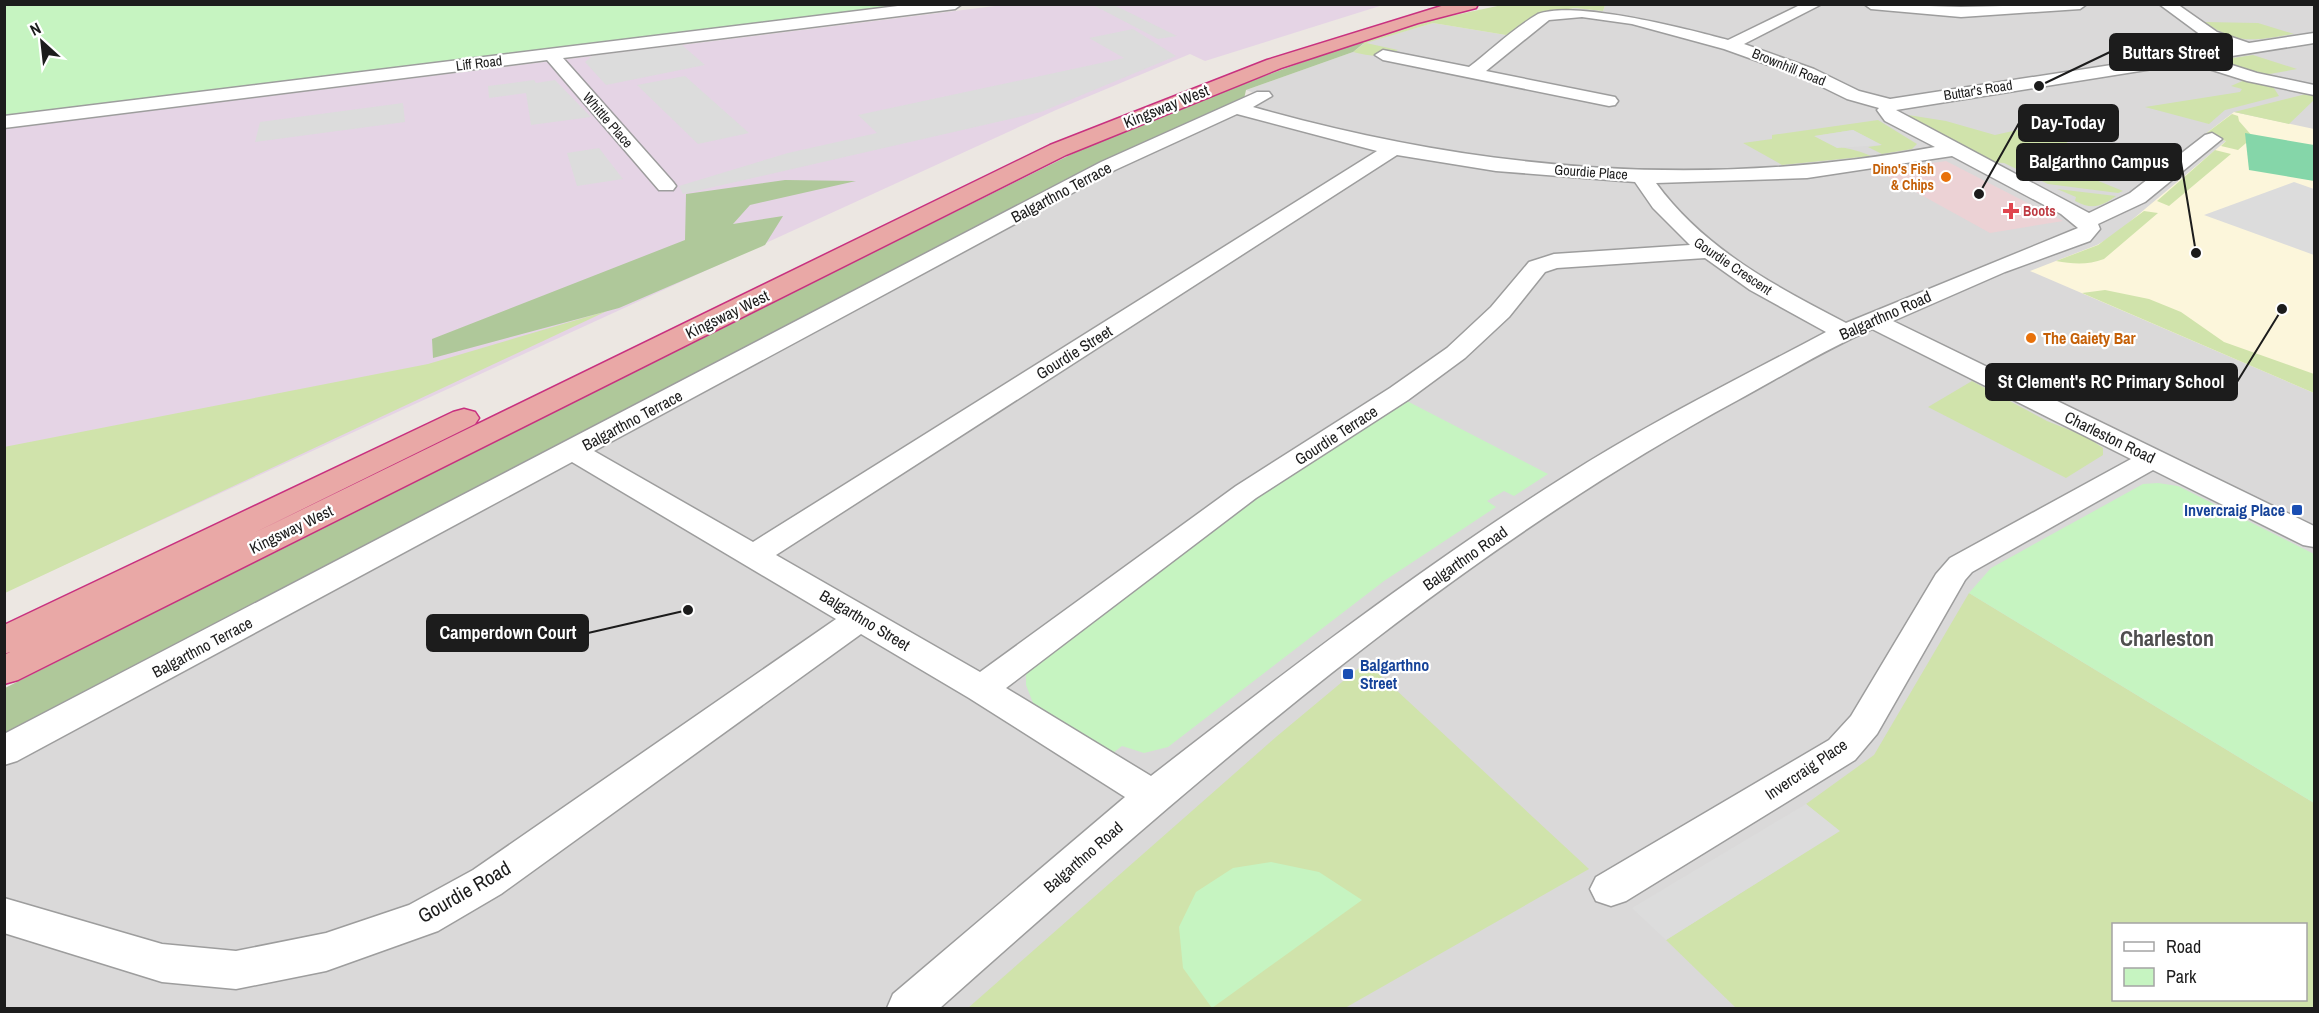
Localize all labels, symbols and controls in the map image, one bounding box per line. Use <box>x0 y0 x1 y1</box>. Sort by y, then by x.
north arrow <box>12 12 72 72</box>
text: N <box>26 17 44 41</box>
callout: Buttars Street <box>2110 34 2232 70</box>
text: Buttars Street <box>2122 40 2220 65</box>
street label: Brownhill Road <box>1750 44 1828 90</box>
street label: Liff Road <box>455 51 503 75</box>
street label: Buttar's Road <box>1942 76 2014 104</box>
street label: Kingsway West <box>1120 79 1212 133</box>
street label: Whittle Place <box>579 89 637 151</box>
callout: Day-Today <box>2019 105 2118 141</box>
text: Day-Today <box>2031 110 2106 135</box>
callout: Balgarthno Campus <box>2017 144 2181 180</box>
text: Balgarthno Campus <box>2029 149 2169 174</box>
street label: Balgarthno Terrace <box>1007 156 1115 228</box>
street label: Gourdie Place <box>1554 160 1628 184</box>
place label: Dino's Fish & Chips <box>1873 160 1934 194</box>
marker: Dino's Fish & Chips <box>1939 170 1953 184</box>
place label: Boots <box>2023 202 2056 220</box>
marker: Boots <box>2004 204 2018 218</box>
street label: Gourdie Crescent <box>1690 233 1776 299</box>
street label: Kingsway West <box>682 284 773 344</box>
street label: Balgarthno Road <box>1836 285 1934 345</box>
street label: Gourdie Street <box>1032 320 1117 384</box>
place label: The Gaiety Bar <box>2043 327 2137 349</box>
marker: The Gaiety Bar <box>2024 331 2038 345</box>
callout: St Clement's RC Primary School <box>1986 364 2237 400</box>
text: St Clement's RC Primary School <box>1998 369 2224 394</box>
street label: Balgarthno Terrace <box>578 384 686 456</box>
street label: Gourdie Terrace <box>1290 400 1382 470</box>
street label: Charleston Road <box>2061 406 2159 468</box>
street label: Kingsway West <box>246 499 337 559</box>
place label: Invercraig Place <box>2184 499 2285 521</box>
marker: Invercraig Place <box>2290 503 2304 517</box>
street label: Balgarthno Road <box>1418 521 1512 595</box>
street label: Balgarthno Street <box>816 584 915 656</box>
street label: Balgarthno Terrace <box>148 611 256 683</box>
callout: Camperdown Court <box>427 615 588 651</box>
text: Camperdown Court <box>440 620 577 645</box>
district label: Charleston <box>2120 623 2214 653</box>
place label: Balgarthno Street <box>1360 654 1429 694</box>
marker: Balgarthno Street <box>1341 667 1355 681</box>
street label: Invercraig Place <box>1761 733 1851 805</box>
street label: Balgarthno Road <box>1039 816 1127 898</box>
street label: Gourdie Road <box>412 854 515 929</box>
legend <box>2112 923 2307 1001</box>
text: Road <box>2166 934 2201 959</box>
text: Park <box>2166 964 2197 989</box>

